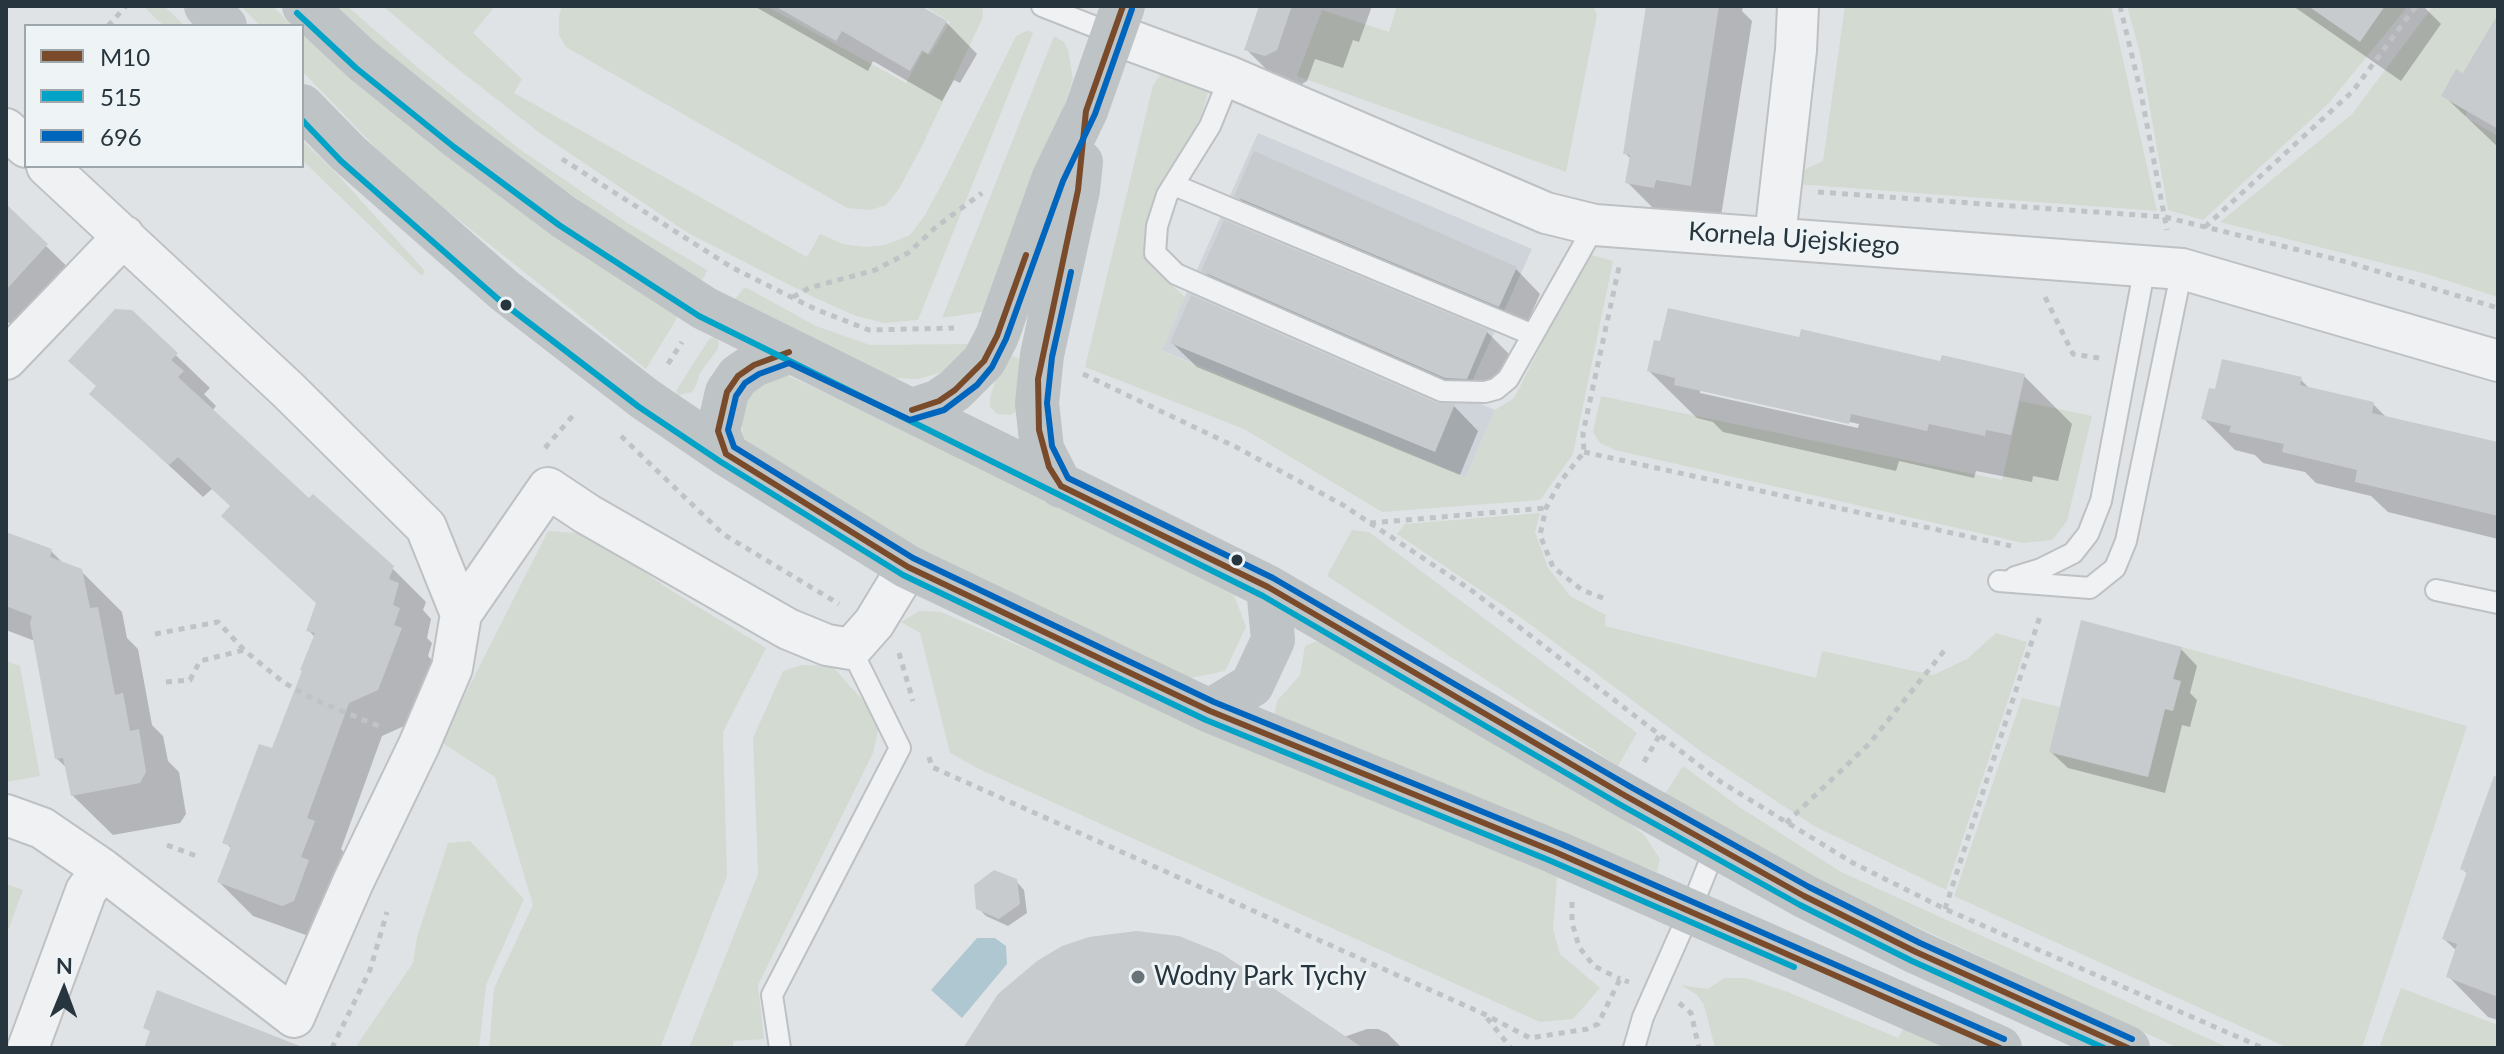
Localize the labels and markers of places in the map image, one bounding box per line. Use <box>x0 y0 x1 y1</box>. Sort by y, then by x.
unlabelled marker <box>498 297 514 313</box>
unlabelled marker <box>1229 552 1245 568</box>
place label: Wodny Park Tychy <box>1154 961 1367 993</box>
marker: Wodny Park Tychy <box>1129 968 1147 986</box>

